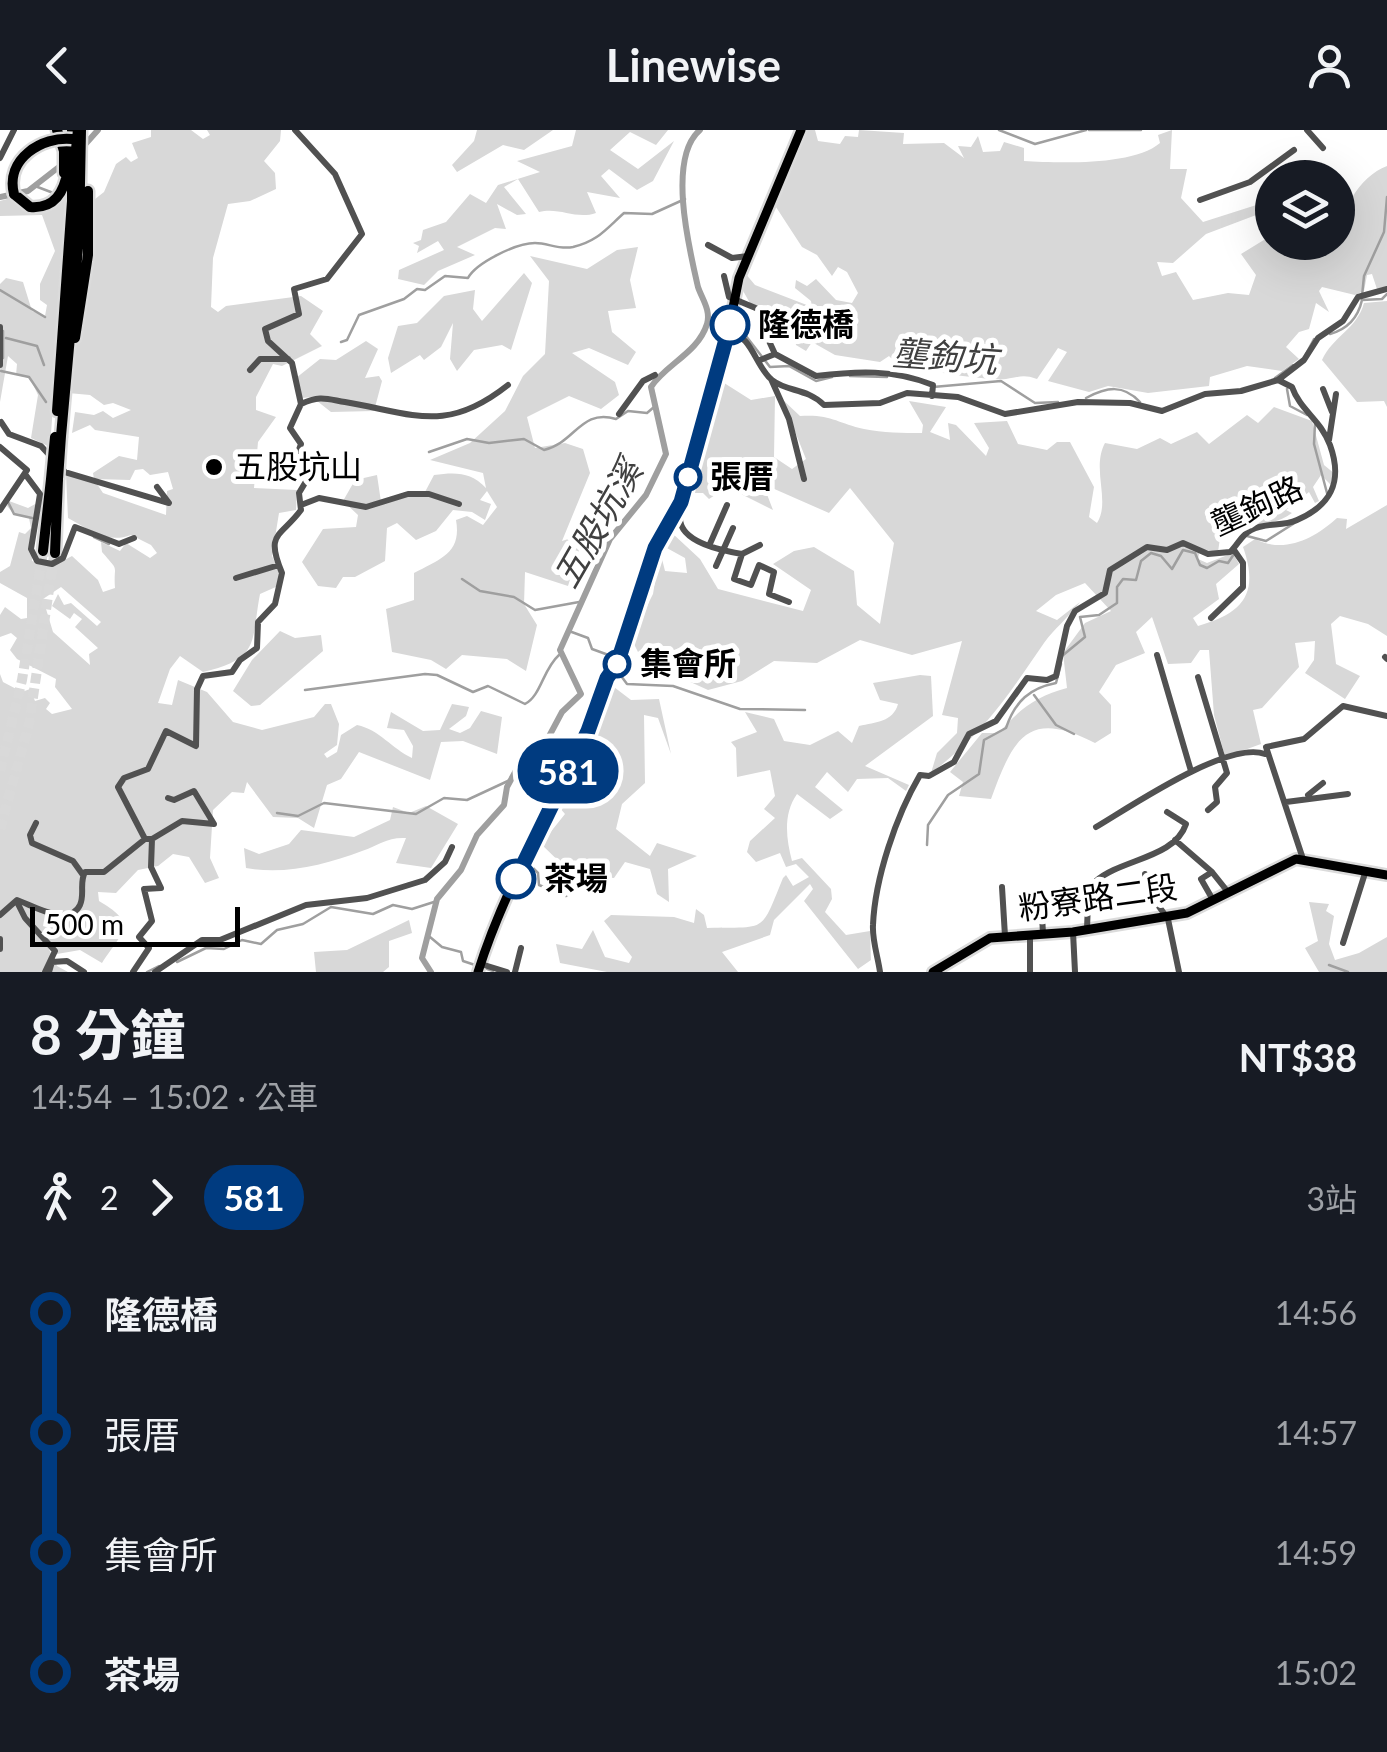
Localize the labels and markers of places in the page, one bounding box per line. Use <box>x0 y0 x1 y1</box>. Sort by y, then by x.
place label: 隆德橋 <box>758 304 854 343</box>
marker: 隆德橋 <box>711 306 749 344</box>
place label: 五股坑山 <box>234 446 362 485</box>
marker: 五股坑山 <box>203 456 225 478</box>
place label: 張厝 <box>710 456 774 495</box>
marker: 張厝 <box>675 464 701 490</box>
place label: 集會所 <box>640 643 736 682</box>
marker: 集會所 <box>604 651 630 677</box>
place label: 茶場 <box>544 858 608 897</box>
marker: 茶場 <box>497 860 535 898</box>

